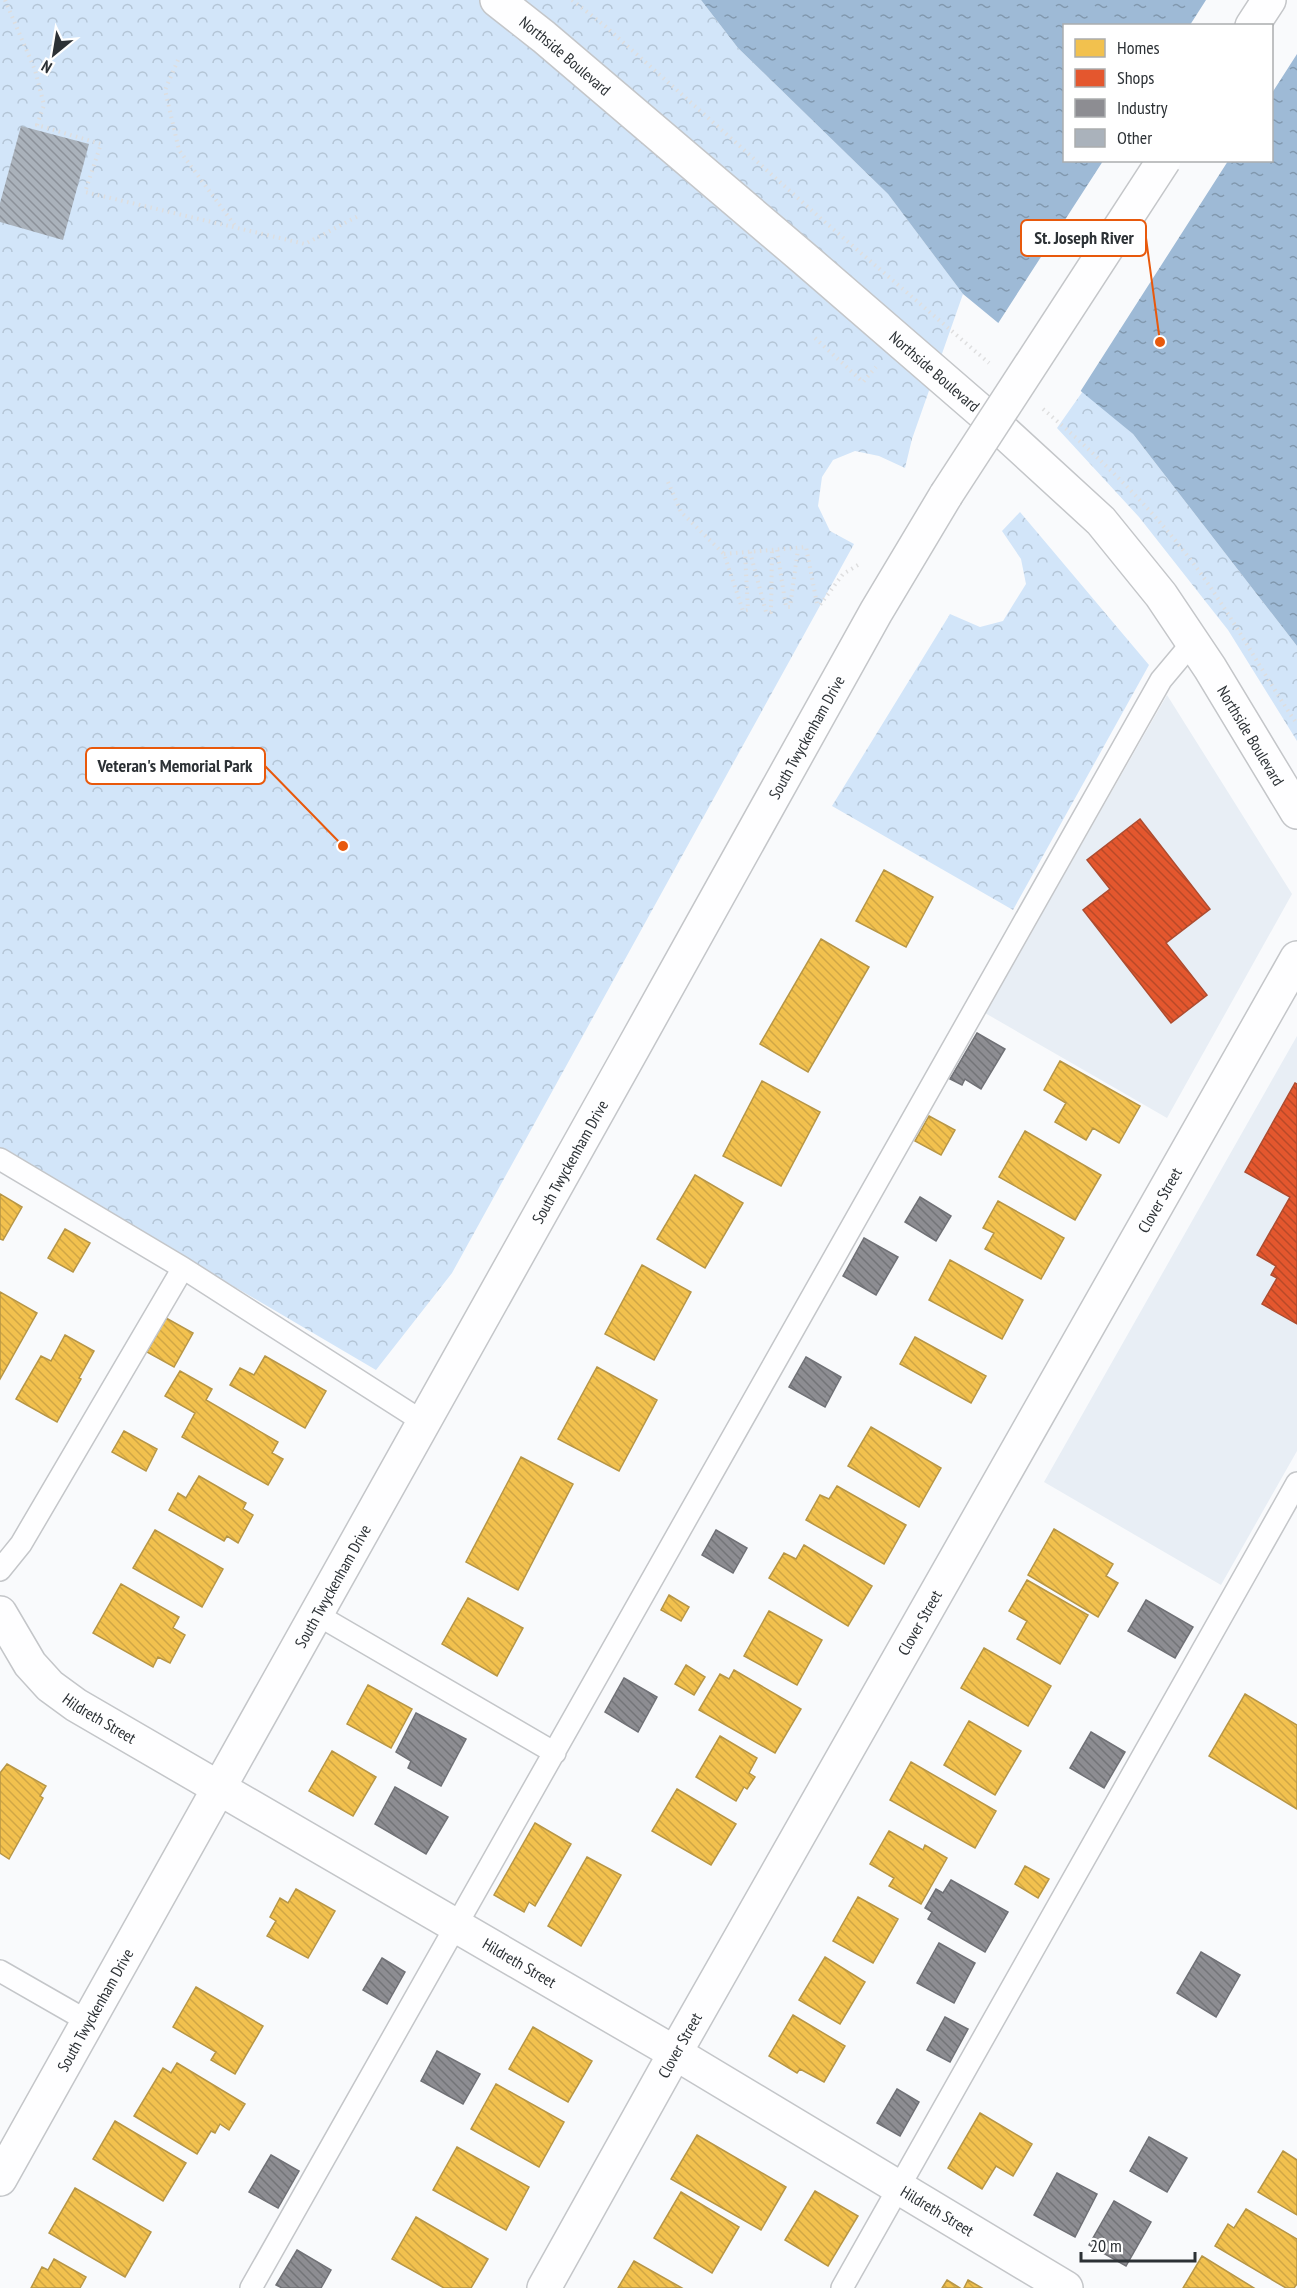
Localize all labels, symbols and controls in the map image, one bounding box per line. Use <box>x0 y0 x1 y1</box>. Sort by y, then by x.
street label: Northside Boulevard <box>516 12 615 100</box>
north arrow <box>24 24 84 84</box>
legend <box>1063 24 1273 162</box>
text: Homes <box>1117 36 1160 59</box>
text: N <box>38 56 55 78</box>
text: Shops <box>1117 66 1154 89</box>
text: Industry <box>1117 96 1168 119</box>
text: Other <box>1117 126 1152 149</box>
callout: St. Joseph River <box>1021 220 1146 256</box>
text: St. Joseph River <box>1034 226 1135 249</box>
street label: Northside Boulevard <box>885 327 984 416</box>
street label: South Twyckenham Drive <box>764 672 849 802</box>
street label: Northside Boulevard <box>1213 682 1289 789</box>
callout: Veteran's Memorial Park <box>86 748 265 784</box>
text: Veteran's Memorial Park <box>97 754 253 777</box>
street label: South Twyckenham Drive <box>527 1096 612 1227</box>
street label: Clover Street <box>1133 1163 1186 1236</box>
street label: South Twyckenham Drive <box>290 1521 375 1651</box>
street label: Clover Street <box>893 1586 946 1659</box>
street label: Hildreth Street <box>59 1689 140 1748</box>
street label: Hildreth Street <box>479 1933 560 1992</box>
street label: South Twyckenham Drive <box>52 1945 137 2075</box>
street label: Clover Street <box>653 2009 706 2081</box>
street label: Hildreth Street <box>897 2181 978 2241</box>
scale bar <box>1081 2225 1195 2263</box>
text: 20 m <box>1090 2234 1122 2257</box>

